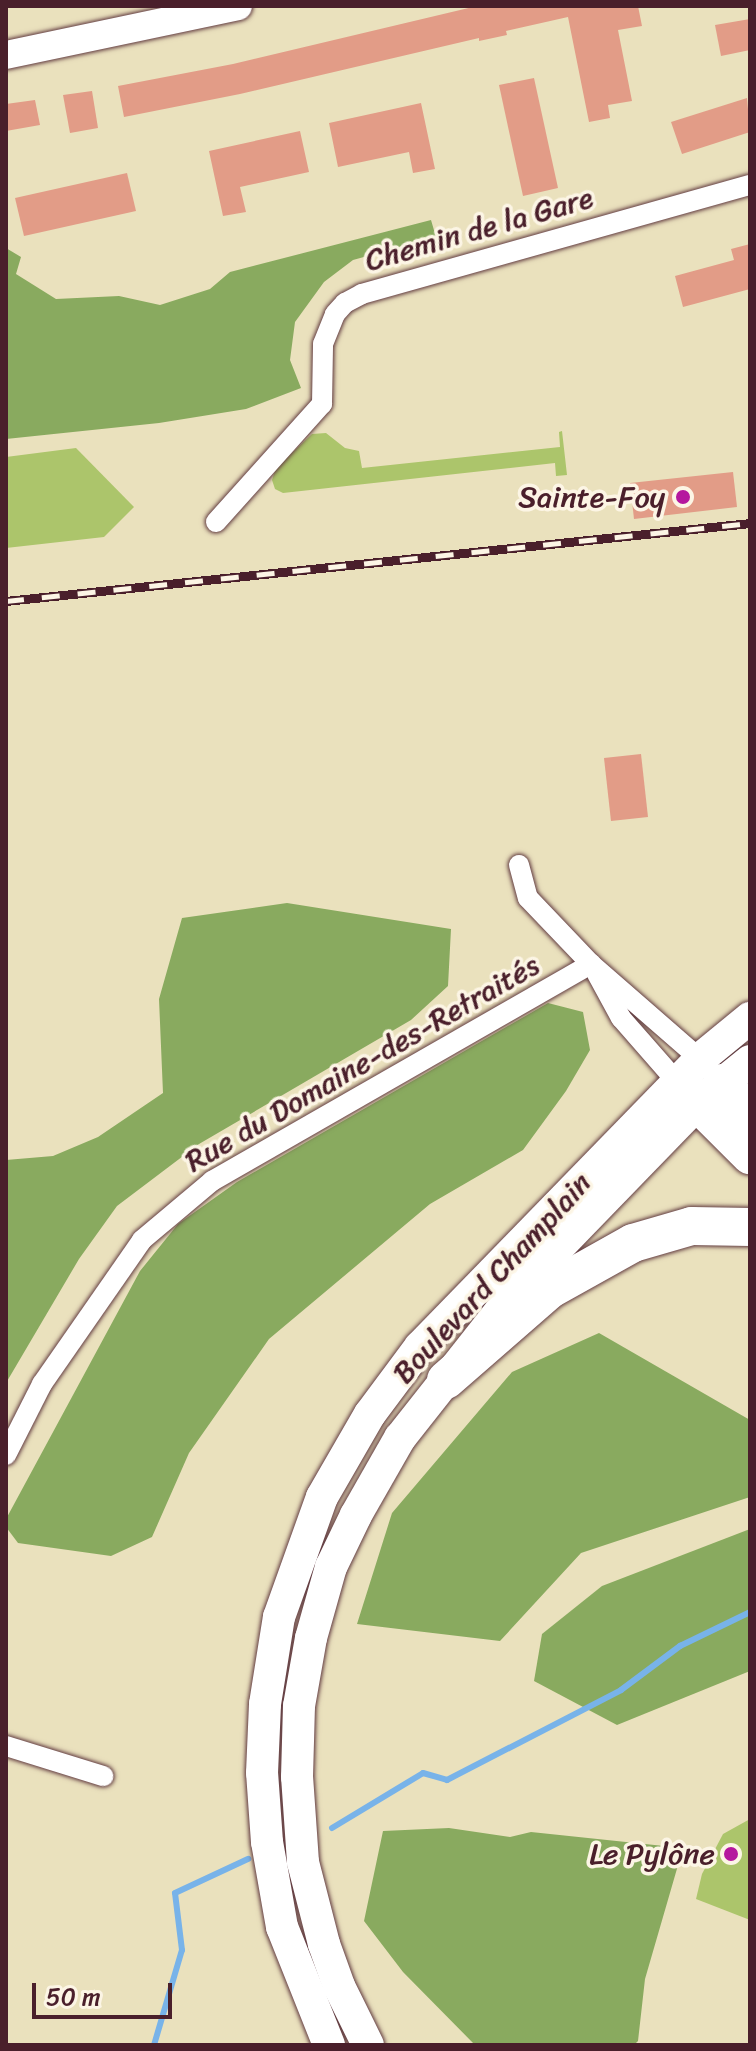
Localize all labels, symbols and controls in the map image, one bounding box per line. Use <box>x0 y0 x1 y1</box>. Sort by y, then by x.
street label: Chemin de la Gare <box>360 179 598 279</box>
place label: Sainte-Foy <box>518 479 665 515</box>
marker: Sainte-Foy <box>672 486 694 508</box>
street label: Rue du Domaine-des-Retraités <box>178 946 546 1180</box>
street label: Boulevard Champlain <box>385 1165 599 1391</box>
place label: Le Pylône <box>589 1836 715 1872</box>
marker: Le Pylône <box>722 1845 740 1863</box>
scale bar <box>36 1967 176 2017</box>
text: 50 m <box>46 1976 101 2018</box>

